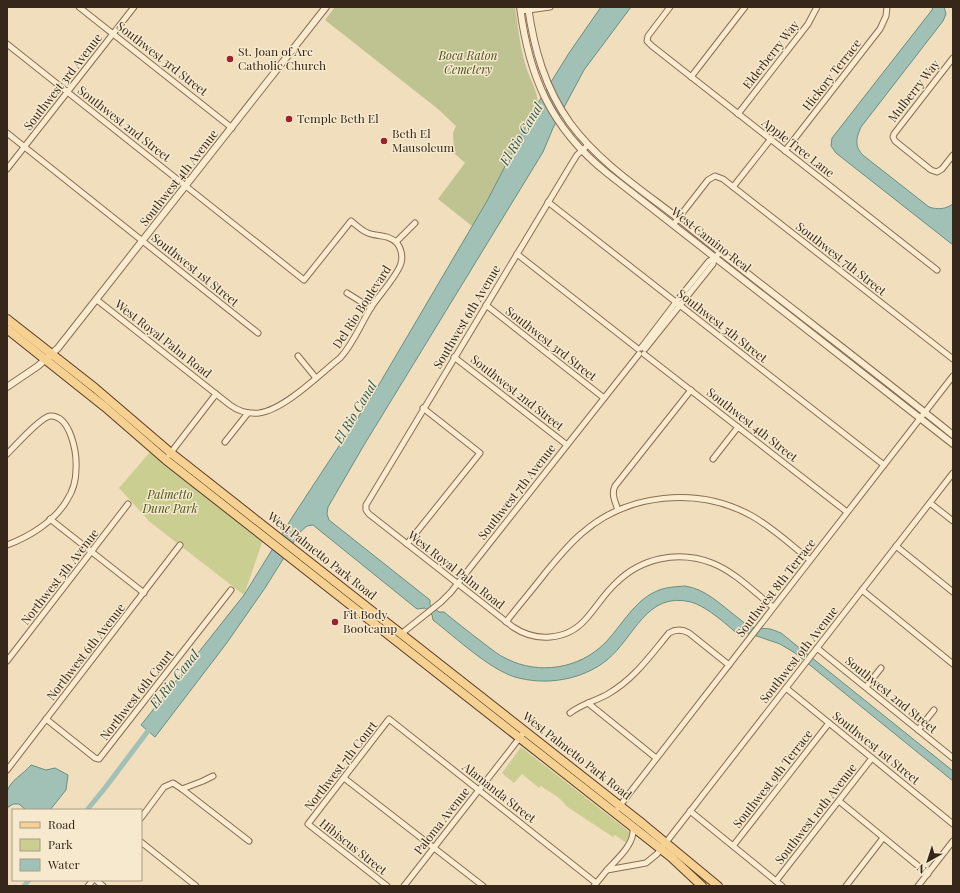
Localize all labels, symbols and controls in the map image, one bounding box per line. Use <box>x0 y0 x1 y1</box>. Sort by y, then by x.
street label: Elderberry Way <box>738 17 802 92</box>
street label: Southwest 3rd Street <box>114 18 212 99</box>
street label: Southwest 3rd Avenue <box>19 30 105 133</box>
street label: Hickory Terrace <box>798 35 864 113</box>
place label: St. Joan of Arc Catholic Church <box>238 43 326 73</box>
park label: Boca Raton Cemetery <box>437 47 498 77</box>
marker: St. Joan of Arc Catholic Church <box>225 54 235 64</box>
street label: Mulberry Way <box>884 56 943 125</box>
street label: Southwest 2nd Street <box>75 82 175 165</box>
water label: El Rio Canal <box>495 98 547 169</box>
place label: Temple Beth El <box>297 110 379 126</box>
street label: Apple Tree Lane <box>758 113 838 180</box>
marker: Temple Beth El <box>284 114 294 124</box>
place label: Beth El Mausoleum <box>392 125 455 155</box>
street label: Southwest 4th Avenue <box>136 126 221 229</box>
marker: Beth El Mausoleum <box>379 136 389 146</box>
street label: West Camino Real <box>668 202 755 276</box>
street label: Southwest 7th Street <box>793 218 891 299</box>
street label: Southwest 1st Street <box>149 229 243 310</box>
street label: Del Rio Boulevard <box>328 262 394 351</box>
street label: Southwest 6th Avenue <box>429 262 504 371</box>
street label: Southwest 5th Street <box>674 285 772 366</box>
street label: West Royal Palm Road <box>111 295 215 381</box>
street label: Southwest 3rd Street <box>503 303 601 384</box>
street label: Southwest 2nd Street <box>468 351 568 434</box>
water label: El Rio Canal <box>329 376 381 447</box>
street label: Southwest 4th Street <box>704 384 802 465</box>
street label: Southwest 7th Avenue <box>474 440 559 542</box>
park label: Palmetto Dune Park <box>141 486 198 516</box>
street label: West Palmetto Park Road <box>264 507 380 603</box>
street label: Northwest 5th Avenue <box>17 525 102 628</box>
street label: West Royal Palm Road <box>404 526 508 612</box>
street label: Southwest 8th Terrace <box>732 535 819 640</box>
street label: Northwest 6th Avenue <box>42 600 128 703</box>
street label: Southwest 9th Avenue <box>755 603 841 706</box>
place label: Fit Body Bootcamp <box>343 606 397 636</box>
marker: Fit Body Bootcamp <box>330 617 340 627</box>
street label: Northwest 6th Court <box>96 645 177 743</box>
water label: El Rio Canal <box>144 645 203 712</box>
street label: Southwest 2nd Street <box>842 652 942 737</box>
street label: West Palmetto Park Road <box>519 707 635 803</box>
street label: Southwest 1st Street <box>830 707 924 788</box>
street label: Northwest 7th Court <box>300 717 381 813</box>
street label: Southwest 9th Terrace <box>729 726 816 831</box>
street label: Alamanda Street <box>459 758 540 826</box>
street label: Southwest 10th Avenue <box>771 760 860 867</box>
street label: Paloma Avenue <box>410 783 473 857</box>
legend <box>12 809 142 881</box>
street label: Hibiscus Street <box>317 815 391 878</box>
text: Road <box>48 816 75 832</box>
text: Park <box>48 836 73 852</box>
north arrow <box>908 841 948 881</box>
text: Water <box>47 856 81 872</box>
text: N <box>914 861 929 877</box>

